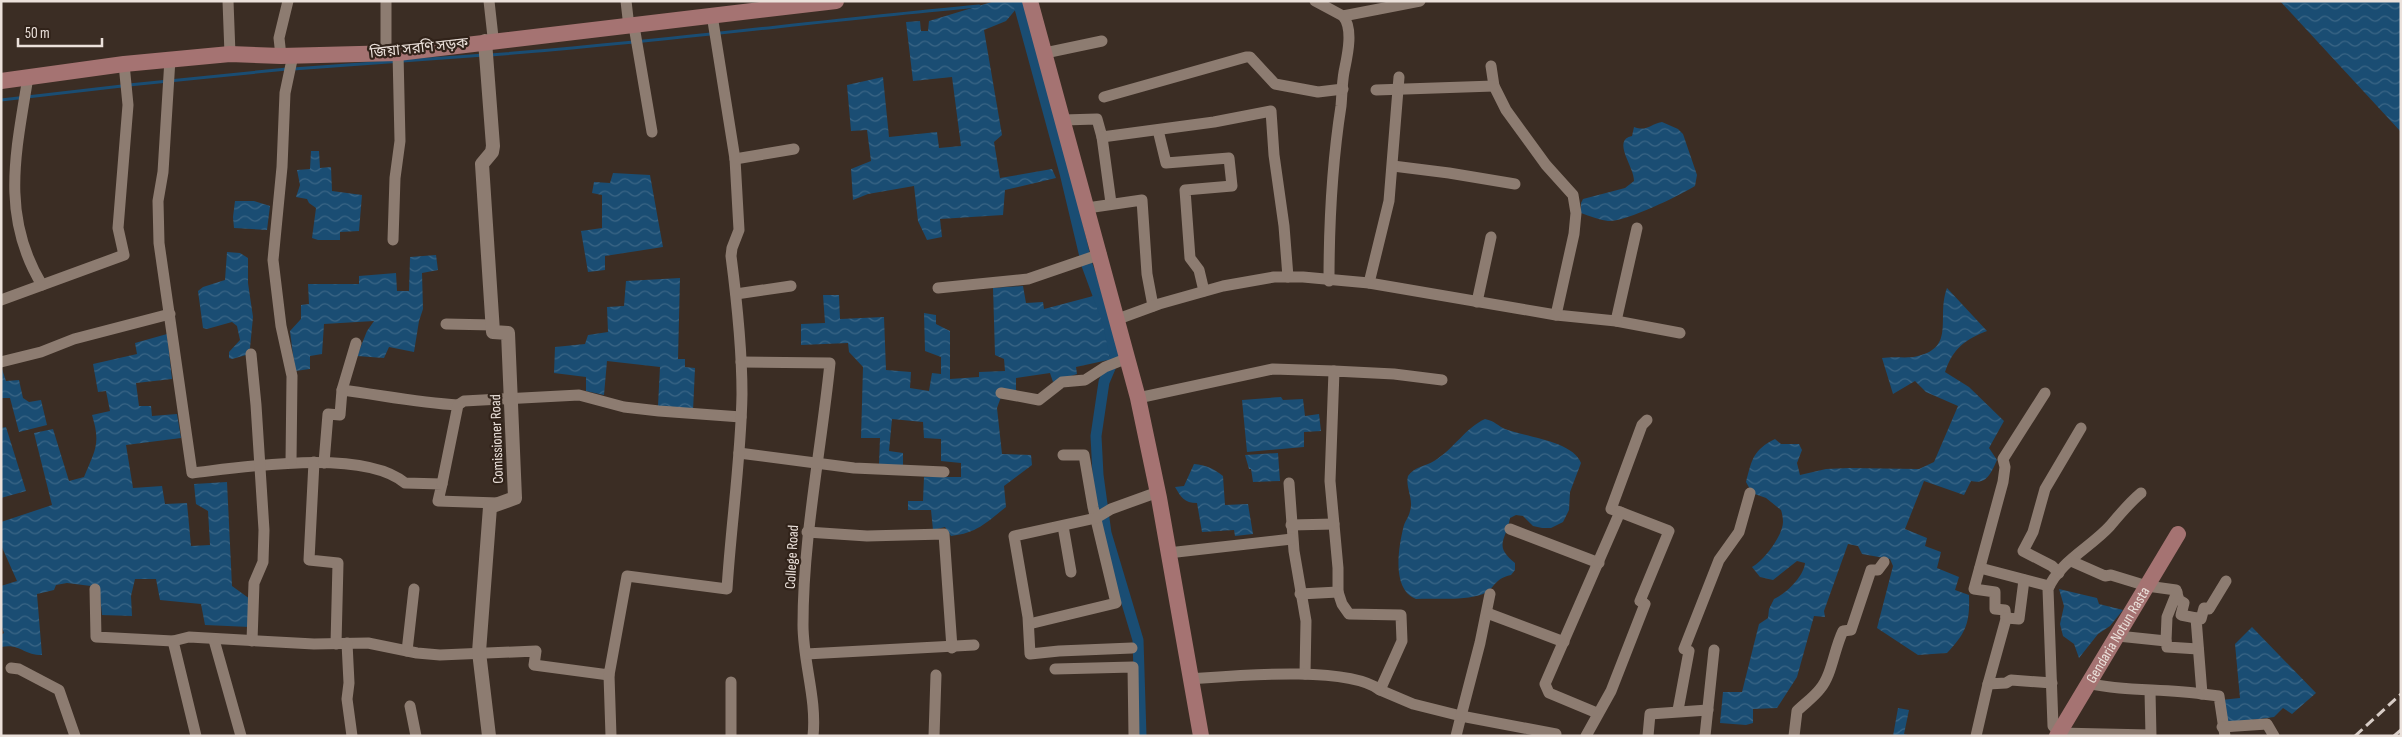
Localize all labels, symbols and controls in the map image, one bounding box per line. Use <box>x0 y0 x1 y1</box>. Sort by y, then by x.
scale bar <box>18 15 101 47</box>
text: 50 m <box>25 24 50 43</box>
street label: জিয়া সরণি সড়ক <box>368 33 470 63</box>
street label: Comissioner Road <box>486 394 508 484</box>
street label: College Road <box>781 524 803 590</box>
street label: Gendaria Notun Rasta <box>2081 583 2154 686</box>

